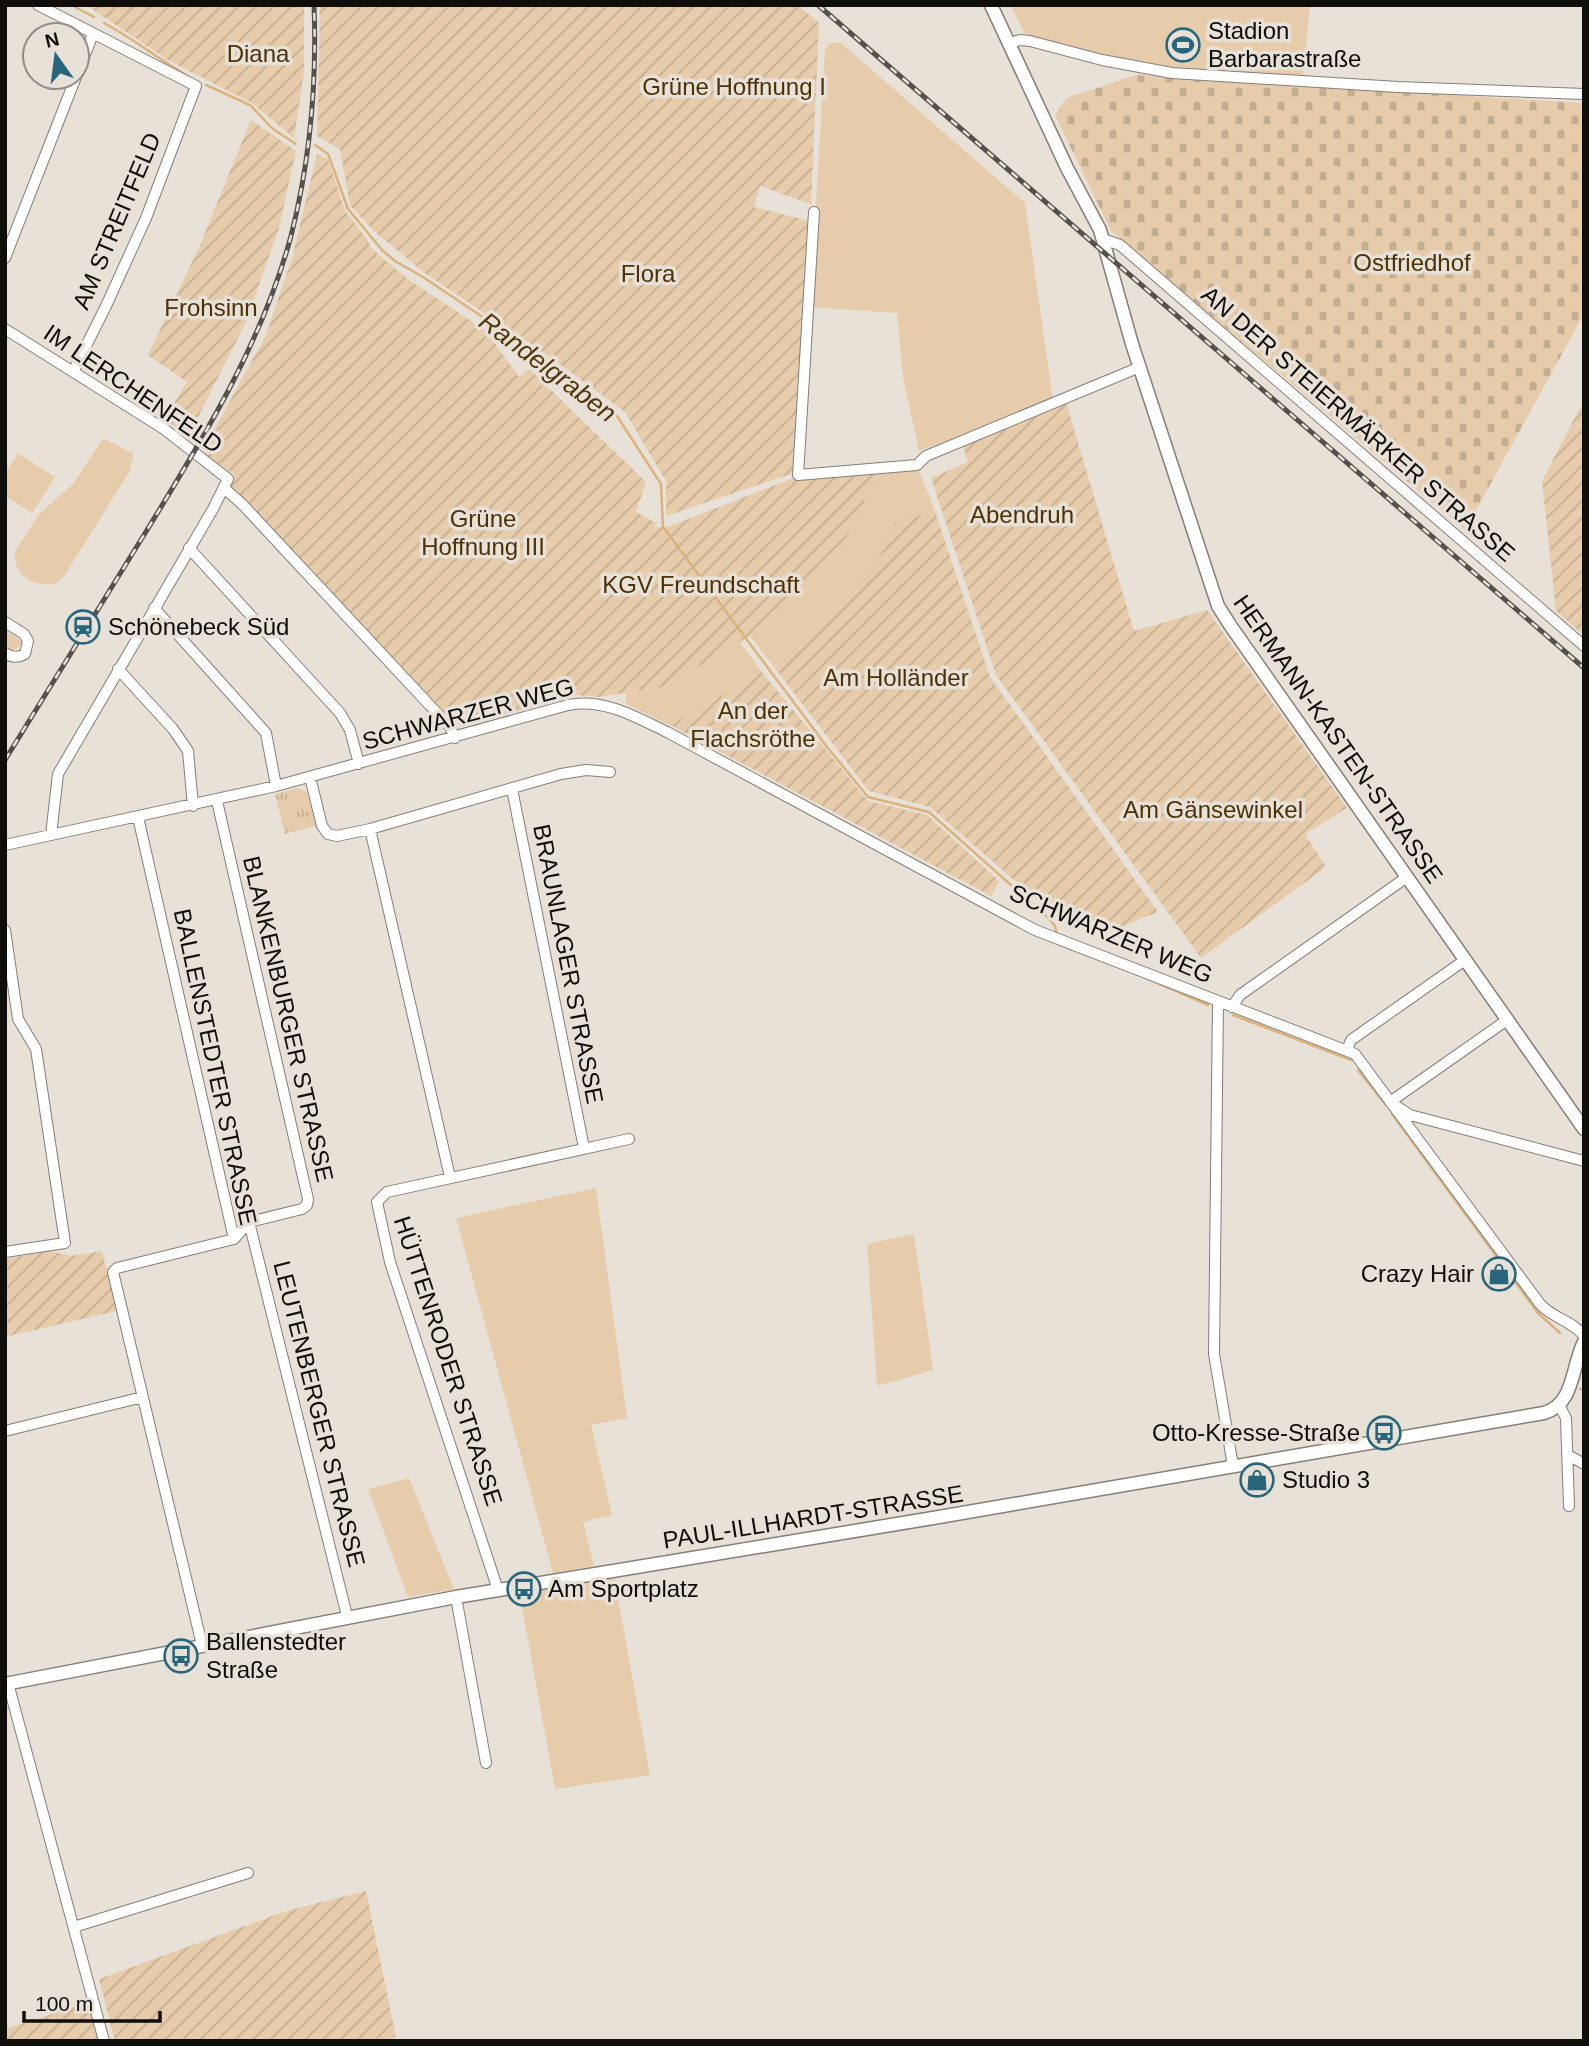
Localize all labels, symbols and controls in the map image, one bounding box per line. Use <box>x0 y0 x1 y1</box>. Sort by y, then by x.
place label: Stadion Barbarastraße <box>1208 17 1361 72</box>
north arrow <box>21 21 91 91</box>
sports icon: Stadion Barbarastraße <box>1164 26 1202 64</box>
text: N <box>43 28 61 52</box>
park label: Diana <box>227 40 290 67</box>
park label: Grüne Hoffnung I <box>642 73 826 100</box>
street label: AM STREITFELD <box>67 128 166 313</box>
park label: Ostfriedhof <box>1353 249 1471 276</box>
park label: Flora <box>621 260 676 287</box>
street label: AN DER STEIERMÄRKER STRASSE <box>1196 280 1520 567</box>
park label: Frohsinn <box>164 294 258 321</box>
water label: Randelgraben <box>474 306 622 428</box>
street label: IM LERCHENFELD <box>39 319 228 458</box>
park label: Abendruh <box>970 501 1074 528</box>
park label: Grüne Hoffnung III <box>421 505 545 560</box>
park label: KGV Freundschaft <box>602 571 800 598</box>
street label: HERMANN-KASTEN-STRASSE <box>1228 590 1449 888</box>
station icon: Schönebeck Süd <box>64 608 102 646</box>
place label: Schönebeck Süd <box>108 613 289 640</box>
park label: Am Holländer <box>823 664 969 691</box>
street label: SCHWARZER WEG <box>359 672 577 755</box>
park label: An der Flachsröthe <box>690 697 816 752</box>
park label: Am Gänsewinkel <box>1123 796 1303 823</box>
street label: BRAUNLAGER STRASSE <box>528 822 609 1106</box>
street label: BLANKENBURGER STRASSE <box>238 853 339 1184</box>
street label: SCHWARZER WEG <box>1006 879 1217 989</box>
street label: BALLENSTEDTER STRASSE <box>169 906 262 1228</box>
street label: HÜTTENRODER STRASSE <box>389 1213 508 1509</box>
shop icon: Crazy Hair <box>1480 1255 1518 1293</box>
street label: LEUTENBERGER STRASSE <box>268 1258 371 1570</box>
place label: Crazy Hair <box>1361 1260 1474 1287</box>
bus stop icon: Otto-Kresse-Straße <box>1365 1414 1403 1452</box>
place label: Otto-Kresse-Straße <box>1152 1419 1360 1446</box>
shop icon: Studio 3 <box>1238 1461 1276 1499</box>
place label: Studio 3 <box>1282 1466 1370 1493</box>
street label: PAUL-ILLHARDT-STRASSE <box>661 1479 965 1554</box>
bus stop icon: Am Sportplatz <box>505 1570 543 1608</box>
place label: Am Sportplatz <box>548 1575 699 1602</box>
place label: Ballenstedter Straße <box>206 1628 346 1683</box>
bus stop icon: Ballenstedter Straße <box>162 1637 200 1675</box>
scale bar <box>24 1980 161 2024</box>
text: 100 m <box>35 1992 93 2015</box>

